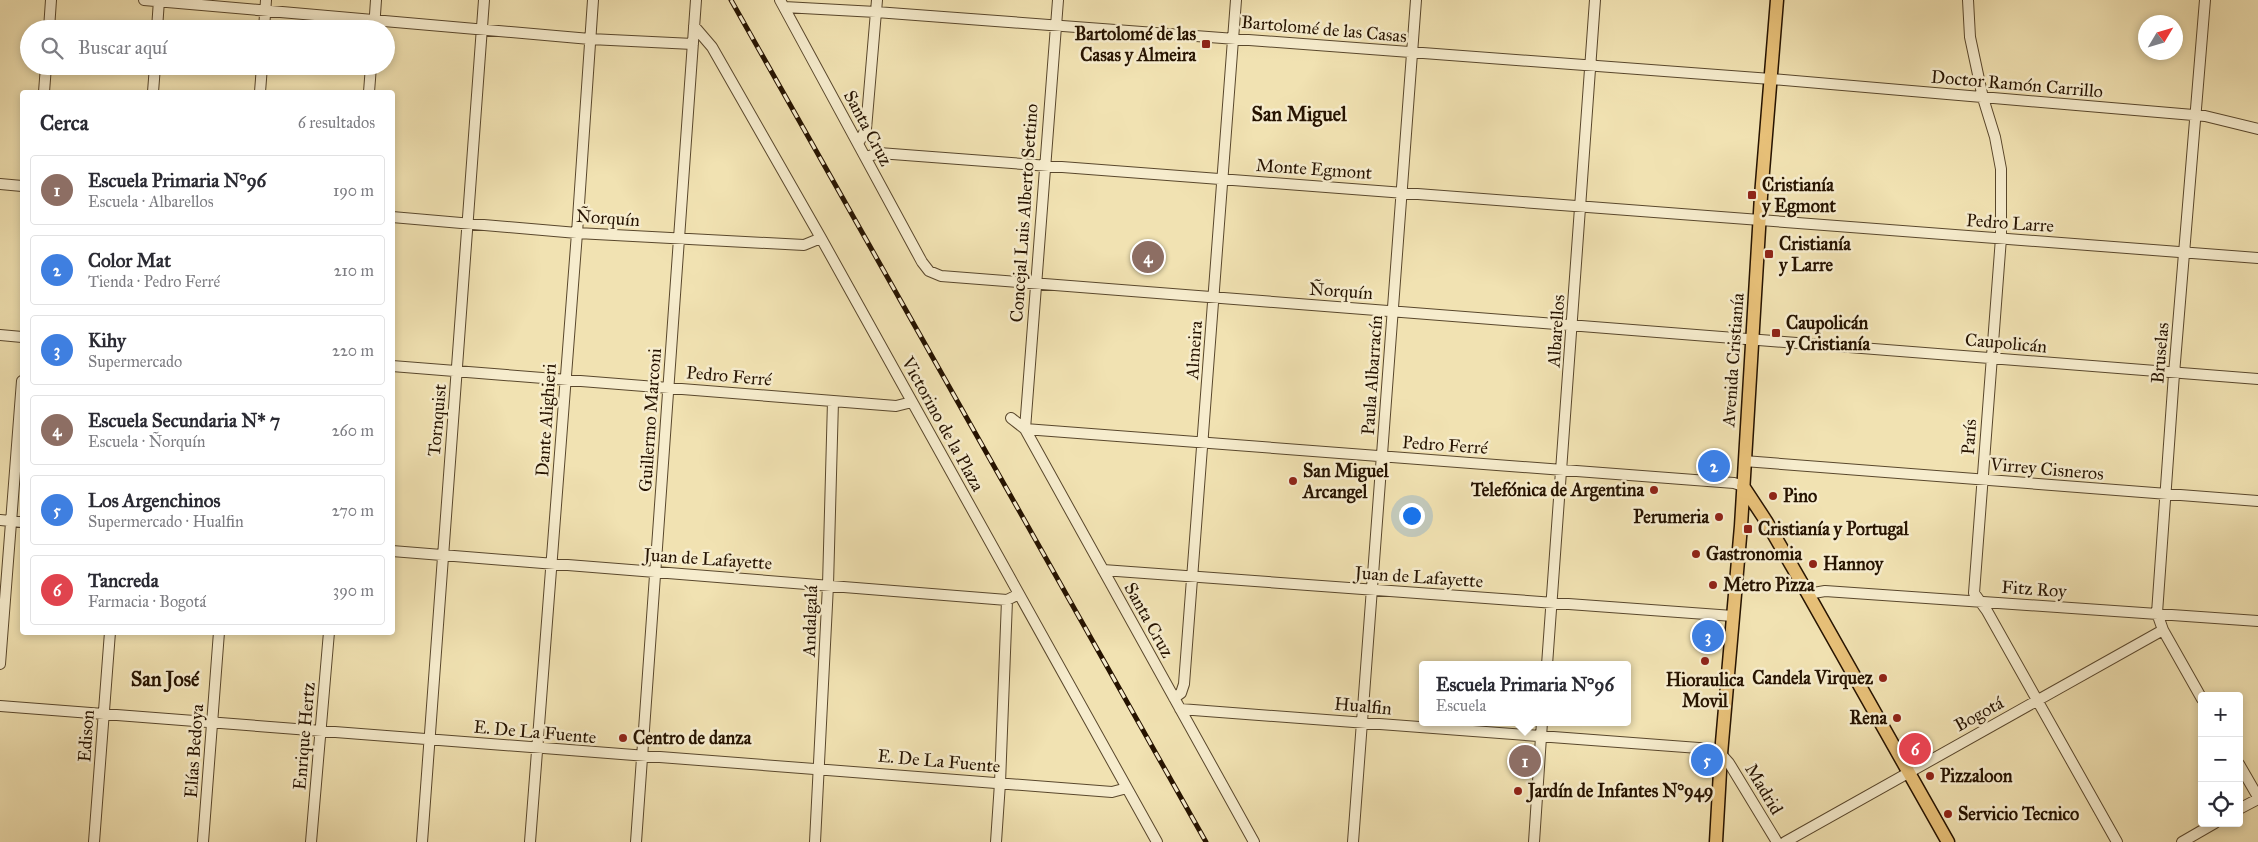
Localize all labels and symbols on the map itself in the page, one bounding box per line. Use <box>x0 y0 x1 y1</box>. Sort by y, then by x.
street label: Bartolomé de las Casas <box>1240 11 1408 47</box>
north arrow <box>2138 15 2183 60</box>
place label: Bartolomé de las Casas y Almeira <box>1074 23 1196 67</box>
marker: Bartolomé de las Casas y Almeira <box>1200 38 1212 50</box>
street label: Doctor Ramón Carrillo <box>1930 66 2104 102</box>
street label: Santa Cruz <box>839 86 897 170</box>
district label: San Miguel <box>1251 102 1347 127</box>
street label: Concejal Luis Alberto Settino <box>1005 103 1043 323</box>
street label: Monte Egmont <box>1255 154 1374 185</box>
place label: Cristianía y Egmont <box>1761 174 1837 218</box>
marker: Cristianía y Egmont <box>1746 189 1758 201</box>
street label: Ñorquín <box>575 204 641 232</box>
street label: Pedro Larre <box>1965 209 2055 237</box>
place label: Cristianía y Larre <box>1778 233 1851 277</box>
pin: 4 <box>1132 238 1164 276</box>
marker: Cristianía y Larre <box>1763 248 1775 260</box>
street label: Ñorquín <box>1308 277 1374 305</box>
street label: Avenida Cristianía <box>1717 292 1749 429</box>
street label: Albarellos <box>1542 294 1570 369</box>
place label: Caupolicán y Cristianía <box>1785 312 1870 356</box>
street label: Paula Albarracín <box>1357 314 1387 436</box>
street label: Almeira <box>1181 319 1207 381</box>
street label: Bruselas <box>2146 321 2174 385</box>
marker: Caupolicán y Cristianía <box>1770 327 1782 339</box>
street label: Caupolicán <box>1964 328 2048 358</box>
street label: Guillermo Marconi <box>634 347 666 493</box>
street label: Victorino de la Plaza <box>896 352 989 495</box>
street label: Pedro Ferré <box>685 361 773 391</box>
street label: Dante Alighieri <box>531 363 562 478</box>
street label: Tornquist <box>423 382 452 457</box>
street label: París <box>1957 418 1981 456</box>
street label: Pedro Ferré <box>1401 431 1489 459</box>
pin: 2 <box>1698 447 1730 485</box>
street label: Virrey Cisneros <box>1988 453 2105 485</box>
place label: San Miguel Arcangel <box>1302 460 1390 504</box>
marker: San Miguel Arcangel <box>1287 475 1299 487</box>
place label: Telefónica de Argentina <box>1470 479 1644 502</box>
marker: Telefónica de Argentina <box>1648 484 1660 496</box>
place label: Pino <box>1783 485 1817 507</box>
marker: Pino <box>1767 490 1779 502</box>
your location <box>1399 503 1425 529</box>
place label: Perumeria <box>1633 506 1709 528</box>
marker: Perumeria <box>1713 511 1725 523</box>
place label: Cristianía y Portugal <box>1758 518 1910 541</box>
marker: Cristianía y Portugal <box>1742 523 1754 535</box>
street label: Juan de Lafayette <box>641 543 773 575</box>
place label: Gastronomia <box>1706 543 1803 565</box>
marker: Gastronomia <box>1690 548 1702 560</box>
place label: Hannoy <box>1823 553 1885 576</box>
marker: Hannoy <box>1807 558 1819 570</box>
street label: Juan de Lafayette <box>1352 561 1484 593</box>
place label: Metro Pizza <box>1723 574 1815 596</box>
street label: Fitz Roy <box>2001 576 2068 602</box>
street label: Santa Cruz <box>1119 579 1179 661</box>
marker: Metro Pizza <box>1707 579 1719 591</box>
street label: Andalgalá <box>798 584 823 658</box>
pin: 3 <box>1692 617 1724 655</box>
marker: Hioraulica Movil <box>1699 655 1711 667</box>
district label: San José <box>131 667 200 693</box>
place label: Candela Virquez <box>1752 667 1874 690</box>
place label: Hioraulica Movil <box>1666 669 1745 712</box>
marker: Candela Virquez <box>1877 672 1889 684</box>
street label: Enrique Hertz <box>288 681 321 791</box>
street label: Bogotá <box>1951 691 2008 737</box>
street label: Hualfin <box>1333 693 1393 719</box>
street label: Elías Bedoya <box>180 703 208 799</box>
place label: Rena <box>1850 707 1887 729</box>
street label: Edison <box>73 709 99 763</box>
marker: Rena <box>1891 712 1903 724</box>
street label: E. De La Fuente <box>473 716 597 748</box>
place label: Centro de danza <box>633 727 752 749</box>
pin: 6 <box>1899 730 1931 768</box>
marker: Centro de danza <box>617 732 629 744</box>
pin: 5 <box>1691 741 1723 779</box>
pin: 1 <box>1509 742 1541 780</box>
street label: E. De La Fuente <box>877 745 1001 777</box>
street label: Madrid <box>1740 759 1788 819</box>
place label: Pizzaloon <box>1940 765 2013 787</box>
marker: Pizzaloon <box>1924 770 1936 782</box>
place label: Jardín de Infantes N°949 <box>1526 780 1713 803</box>
marker: Jardín de Infantes N°949 <box>1512 785 1524 797</box>
place label: Servicio Tecnico <box>1958 803 2079 825</box>
marker: Servicio Tecnico <box>1942 808 1954 820</box>

